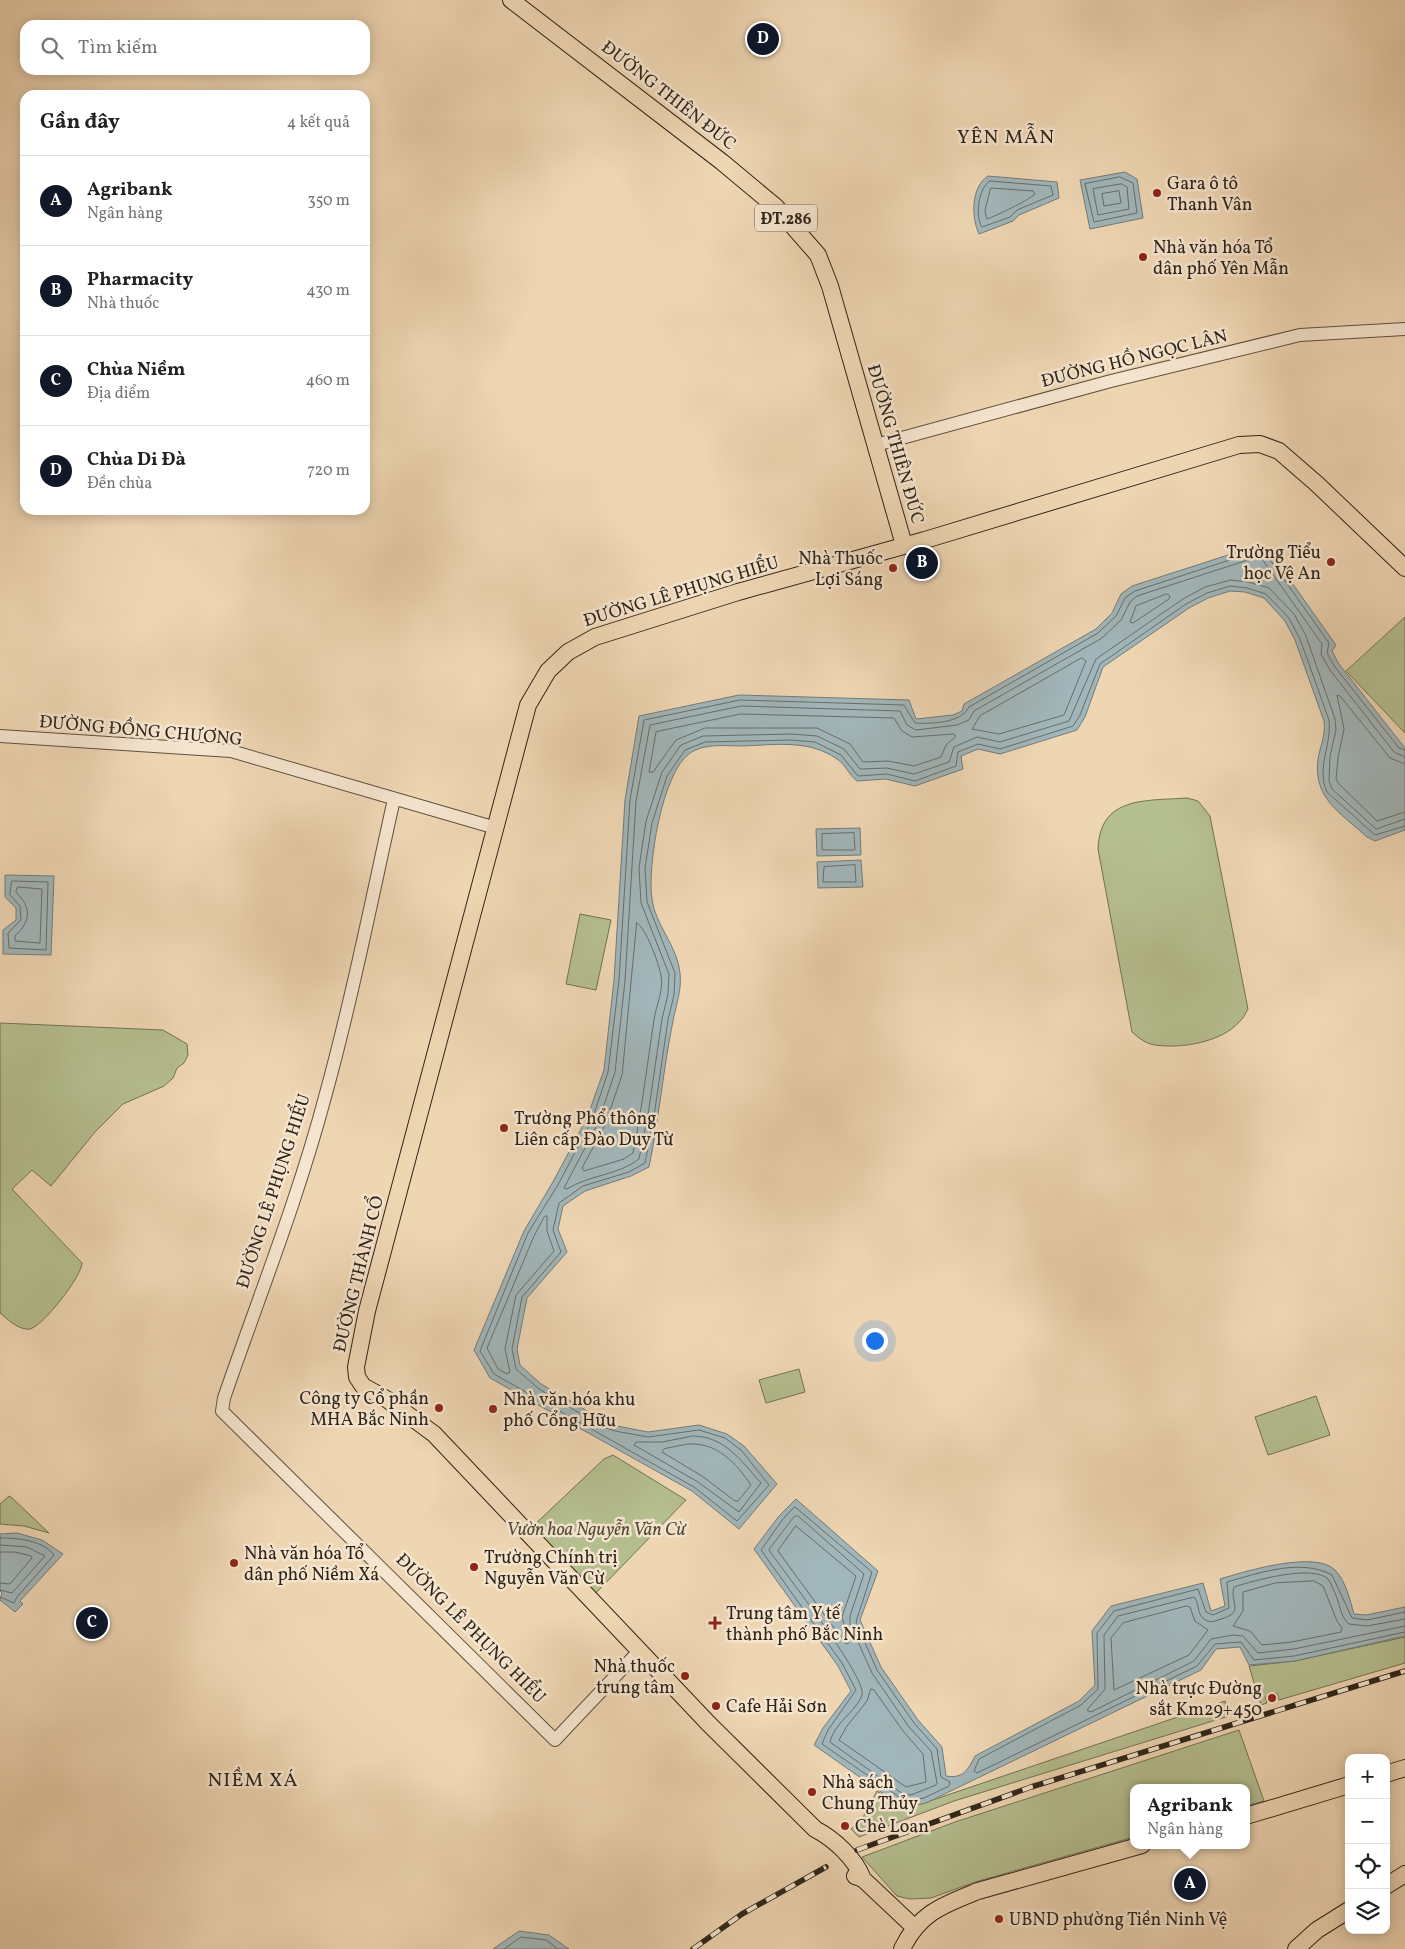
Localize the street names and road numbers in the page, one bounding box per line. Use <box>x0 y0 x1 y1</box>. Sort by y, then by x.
street label: ĐƯỜNG THIÊN ĐỨC <box>595 35 741 157</box>
road number: ĐT.286 <box>755 204 817 232</box>
street label: ĐƯỜNG HỒ NGỌC LÂN <box>1038 321 1230 395</box>
street label: ĐƯỜNG THIÊN ĐỨC <box>860 361 930 527</box>
street label: ĐƯỜNG LÊ PHỤNG HIỂU <box>580 548 782 634</box>
street label: ĐƯỜNG ĐỒNG CHƯƠNG <box>38 707 244 753</box>
street label: ĐƯỜNG LÊ PHỤNG HIỂU <box>228 1090 318 1292</box>
street label: ĐƯỜNG THÀNH CỔ <box>325 1193 391 1355</box>
street label: ĐƯỜNG LÊ PHỤNG HIỂU <box>389 1546 553 1710</box>

